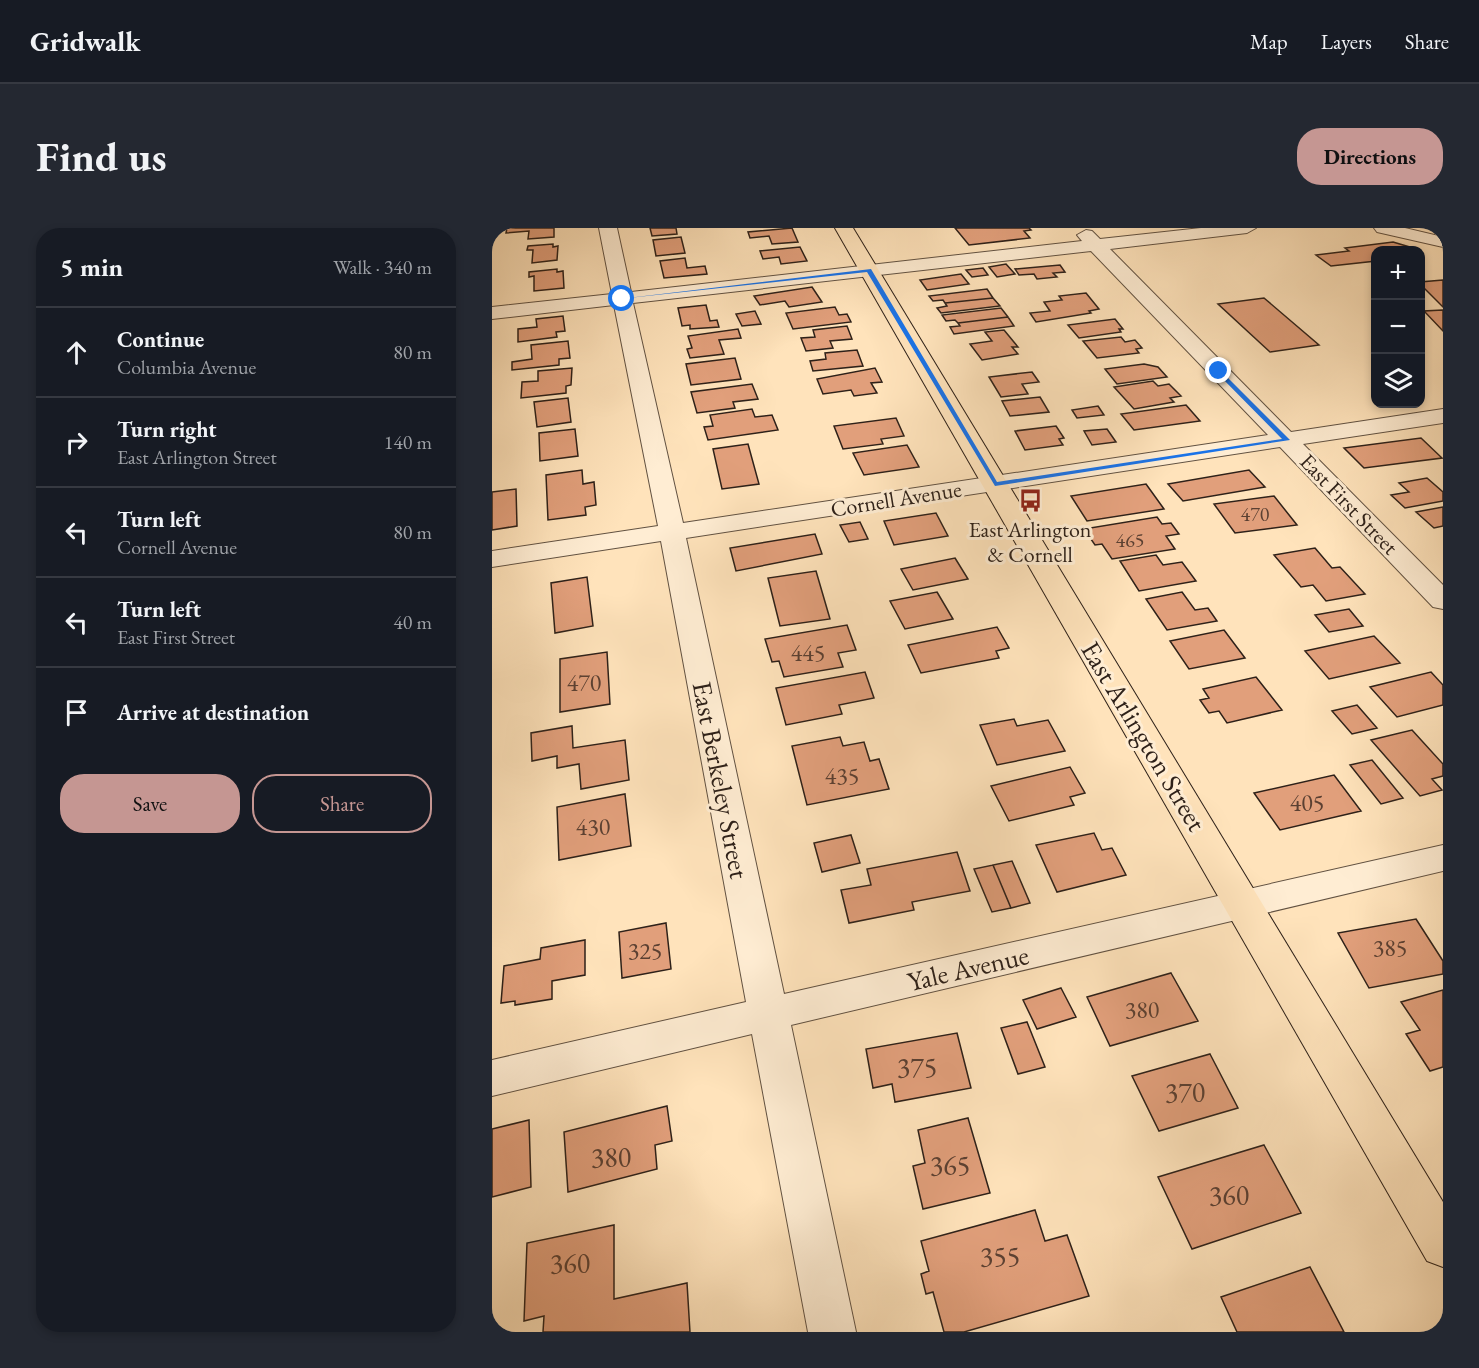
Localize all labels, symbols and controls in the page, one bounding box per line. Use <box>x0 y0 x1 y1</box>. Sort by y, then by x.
text: Gridwalk <box>30 23 141 59</box>
text: Map <box>1250 28 1288 55</box>
text: Layers <box>1321 28 1372 55</box>
text: Share <box>1405 28 1449 55</box>
button: Directions <box>1297 128 1443 185</box>
text: Find us <box>36 129 167 184</box>
map controls <box>1371 246 1425 408</box>
button: + <box>1371 246 1425 300</box>
text: 5 min <box>60 250 123 284</box>
text: Walk · 340 m <box>333 254 432 280</box>
route start <box>608 285 634 311</box>
button: − <box>1371 300 1425 354</box>
text: Continue <box>117 325 204 354</box>
icon: ahead <box>60 336 93 369</box>
text: 80 m <box>393 339 432 365</box>
text: Columbia Avenue <box>117 354 256 380</box>
button: layers <box>1371 354 1425 408</box>
route end <box>1205 357 1231 383</box>
text: Turn right <box>117 415 216 444</box>
icon: right <box>60 426 93 459</box>
text: 140 m <box>384 429 432 455</box>
text: East Arlington Street <box>117 444 277 470</box>
street label: East First Street <box>1293 447 1405 561</box>
street label: Cornell Avenue <box>828 474 964 524</box>
bus stop icon: East Arlington & Cornell <box>1017 487 1043 513</box>
house number: 470 <box>1241 501 1270 527</box>
text: Turn left <box>117 505 201 534</box>
place label: East Arlington & Cornell <box>969 515 1092 569</box>
icon: left <box>60 516 93 549</box>
text: 80 m <box>393 519 432 545</box>
house number: 465 <box>1116 527 1144 553</box>
text: Cornell Avenue <box>117 534 237 560</box>
text: Turn left <box>117 595 201 624</box>
icon: left <box>60 606 93 639</box>
text: 40 m <box>393 609 432 635</box>
text: East First Street <box>117 624 235 650</box>
street label: East Arlington Street <box>1073 635 1215 838</box>
house number: 445 <box>791 637 825 668</box>
house number: 470 <box>567 667 601 698</box>
street label: East Berkeley Street <box>685 678 757 882</box>
icon: arrive <box>60 696 93 729</box>
text: Arrive at destination <box>117 698 309 727</box>
house number: 435 <box>825 760 859 791</box>
button: Save <box>60 774 240 833</box>
button: Share <box>252 774 432 833</box>
house number: 405 <box>1290 787 1324 818</box>
house number: 430 <box>576 811 610 842</box>
house number: 385 <box>1373 932 1407 963</box>
house number: 325 <box>628 935 662 966</box>
street label: Yale Avenue <box>904 937 1032 999</box>
house number: 380 <box>1125 994 1159 1025</box>
house number: 375 <box>897 1049 937 1085</box>
house number: 370 <box>1165 1074 1205 1110</box>
house number: 380 <box>591 1139 631 1175</box>
house number: 365 <box>930 1147 970 1183</box>
house number: 360 <box>1209 1177 1249 1213</box>
house number: 355 <box>980 1238 1020 1274</box>
house number: 360 <box>550 1245 590 1281</box>

